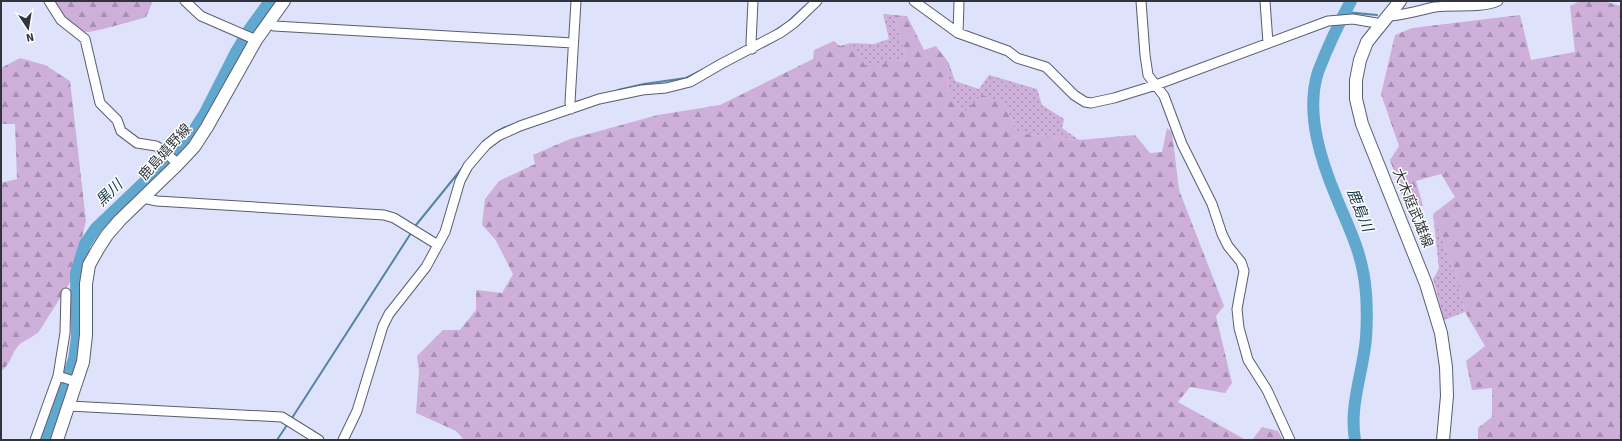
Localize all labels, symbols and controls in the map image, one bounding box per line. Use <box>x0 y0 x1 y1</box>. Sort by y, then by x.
north arrow <box>8 8 48 48</box>
text: N <box>25 30 35 44</box>
street label: 鹿島嬉野線 <box>135 120 195 184</box>
street label: 大木庭武雄線 <box>1389 166 1437 250</box>
water label: 黒川 <box>92 175 127 210</box>
water label: 鹿島川 <box>1343 186 1378 236</box>

